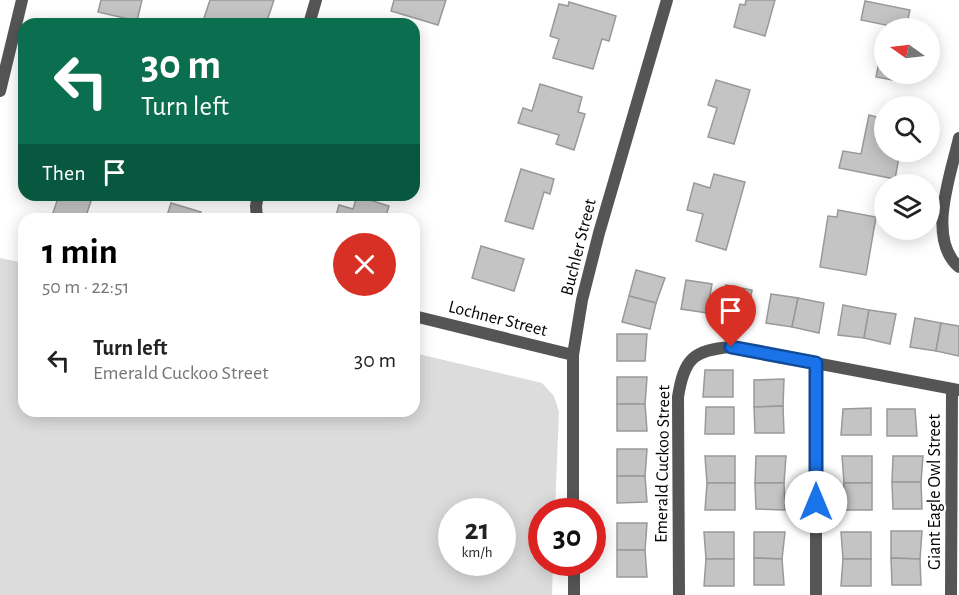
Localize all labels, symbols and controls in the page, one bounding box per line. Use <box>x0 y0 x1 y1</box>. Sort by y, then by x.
north arrow <box>874 18 940 84</box>
map controls <box>874 18 940 240</box>
icon: left <box>42 42 120 120</box>
text: 30 m <box>141 44 221 86</box>
text: Turn left <box>141 93 229 120</box>
button: search <box>874 96 940 162</box>
icon: arrive <box>98 156 131 189</box>
text: Then <box>42 162 86 184</box>
button: layers <box>874 174 940 240</box>
street label: Buchler Street <box>558 197 600 297</box>
button: close <box>333 233 396 296</box>
text: 1 min <box>42 234 118 270</box>
text: 50 m · 22:51 <box>42 277 129 297</box>
pin <box>705 285 756 347</box>
icon: arrive <box>714 294 747 327</box>
street label: Lochner Street <box>447 298 549 340</box>
text: Turn left <box>93 337 167 359</box>
icon: left <box>42 344 75 377</box>
text: 30 m <box>354 349 396 371</box>
text: Emerald Cuckoo Street <box>93 363 269 383</box>
street label: Emerald Cuckoo Street <box>653 385 673 543</box>
street label: Giant Eagle Owl Street <box>926 414 944 570</box>
position arrow <box>784 470 848 534</box>
speed limit sign: 30 <box>528 498 606 576</box>
text: 21 <box>465 515 489 545</box>
text: km/h <box>462 545 492 560</box>

